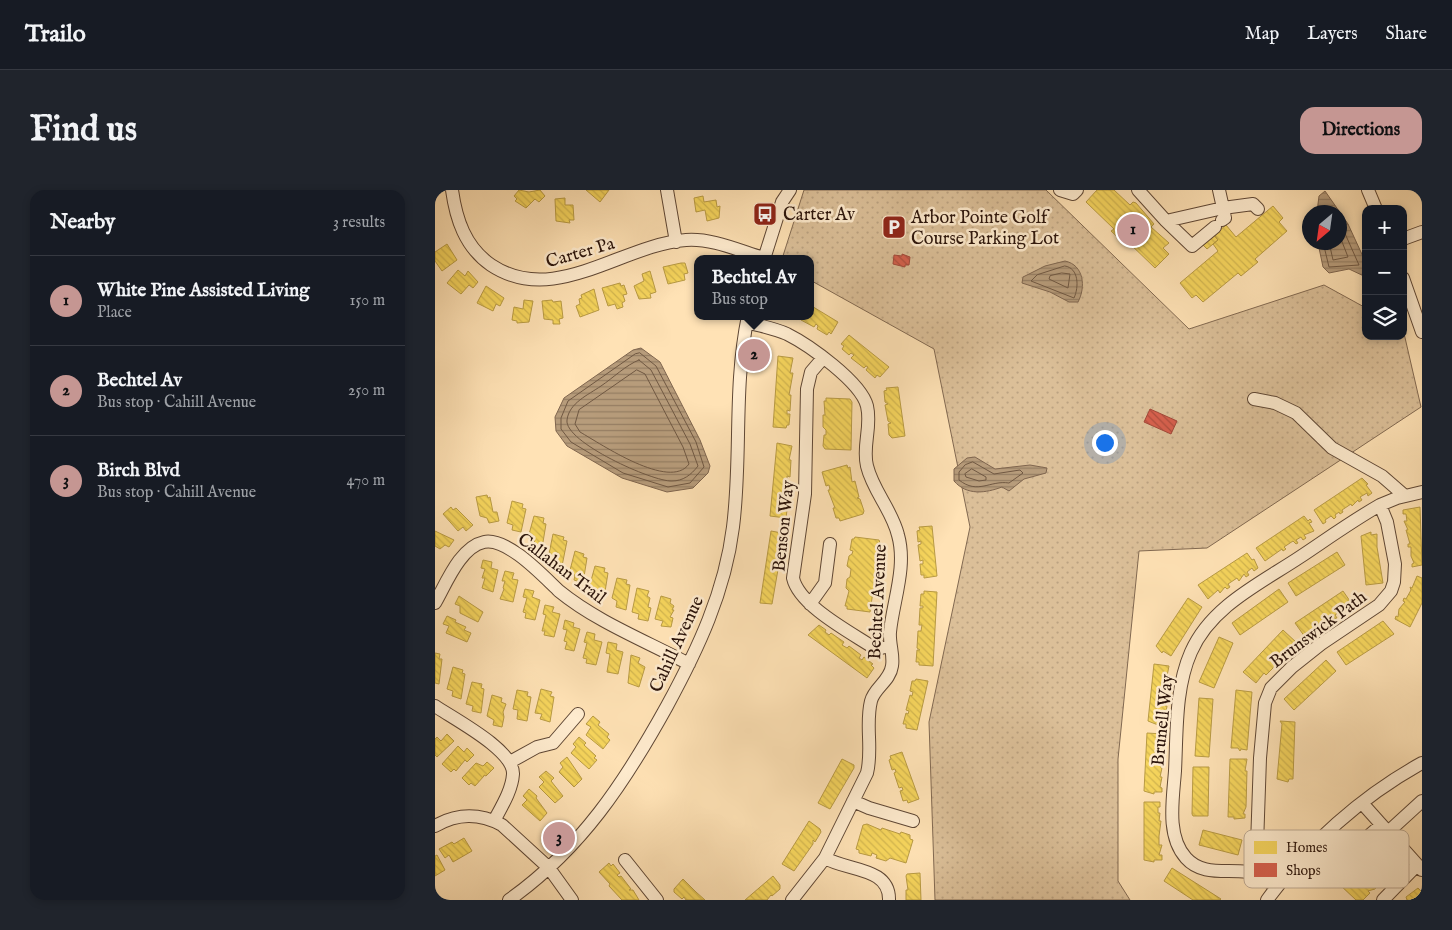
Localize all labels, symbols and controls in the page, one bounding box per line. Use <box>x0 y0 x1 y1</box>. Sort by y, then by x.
text: Trailo <box>25 19 86 50</box>
text: Map <box>1245 23 1279 46</box>
text: Layers <box>1307 23 1358 46</box>
text: Share <box>1386 23 1427 46</box>
button: Directions <box>1300 107 1422 154</box>
text: Find us <box>30 108 137 153</box>
bus stop icon: Carter Av <box>752 201 778 227</box>
place label: Carter Av <box>783 204 856 227</box>
north arrow <box>1302 205 1347 250</box>
map controls <box>1362 205 1407 340</box>
button: + <box>1362 205 1407 250</box>
place label: Arbor Pointe Golf Course Parking Lot <box>910 207 1059 251</box>
text: Nearby <box>50 209 115 236</box>
pin: 1 <box>1117 211 1149 249</box>
text: 3 results <box>333 213 385 233</box>
parking icon: Arbor Pointe Golf Course Parking Lot <box>881 214 907 240</box>
street label: Carter Pa <box>543 233 618 274</box>
button: − <box>1362 250 1407 295</box>
popup <box>694 255 814 320</box>
text: Bechtel Av <box>712 266 796 290</box>
text: White Pine Assisted Living <box>97 279 309 303</box>
text: Bus stop <box>712 290 768 310</box>
text: 1 <box>63 291 69 311</box>
text: 150 m <box>350 291 385 311</box>
button: layers <box>1362 295 1407 340</box>
text: Place <box>97 303 132 323</box>
pin: 2 <box>738 336 770 374</box>
text: Bechtel Av <box>97 369 182 393</box>
text: 2 <box>62 381 70 401</box>
text: 250 m <box>348 381 385 401</box>
text: Bus stop · Cahill Avenue <box>97 393 256 413</box>
your location <box>1092 430 1118 456</box>
text: Birch Blvd <box>97 459 180 483</box>
text: 3 <box>63 471 69 491</box>
text: 470 m <box>346 471 385 491</box>
street label: Benson Way <box>768 479 801 573</box>
text: Bus stop · Cahill Avenue <box>97 483 256 503</box>
street label: Callahan Trail <box>512 528 610 610</box>
street label: Bechtel Avenue <box>864 544 893 660</box>
street label: Brunswick Path <box>1266 586 1372 674</box>
street label: Cahill Avenue <box>645 593 710 697</box>
street label: Brunell Way <box>1147 673 1180 767</box>
pin: 3 <box>543 819 575 857</box>
legend <box>1244 830 1409 888</box>
text: Homes <box>1286 839 1328 857</box>
text: Shops <box>1286 862 1321 880</box>

